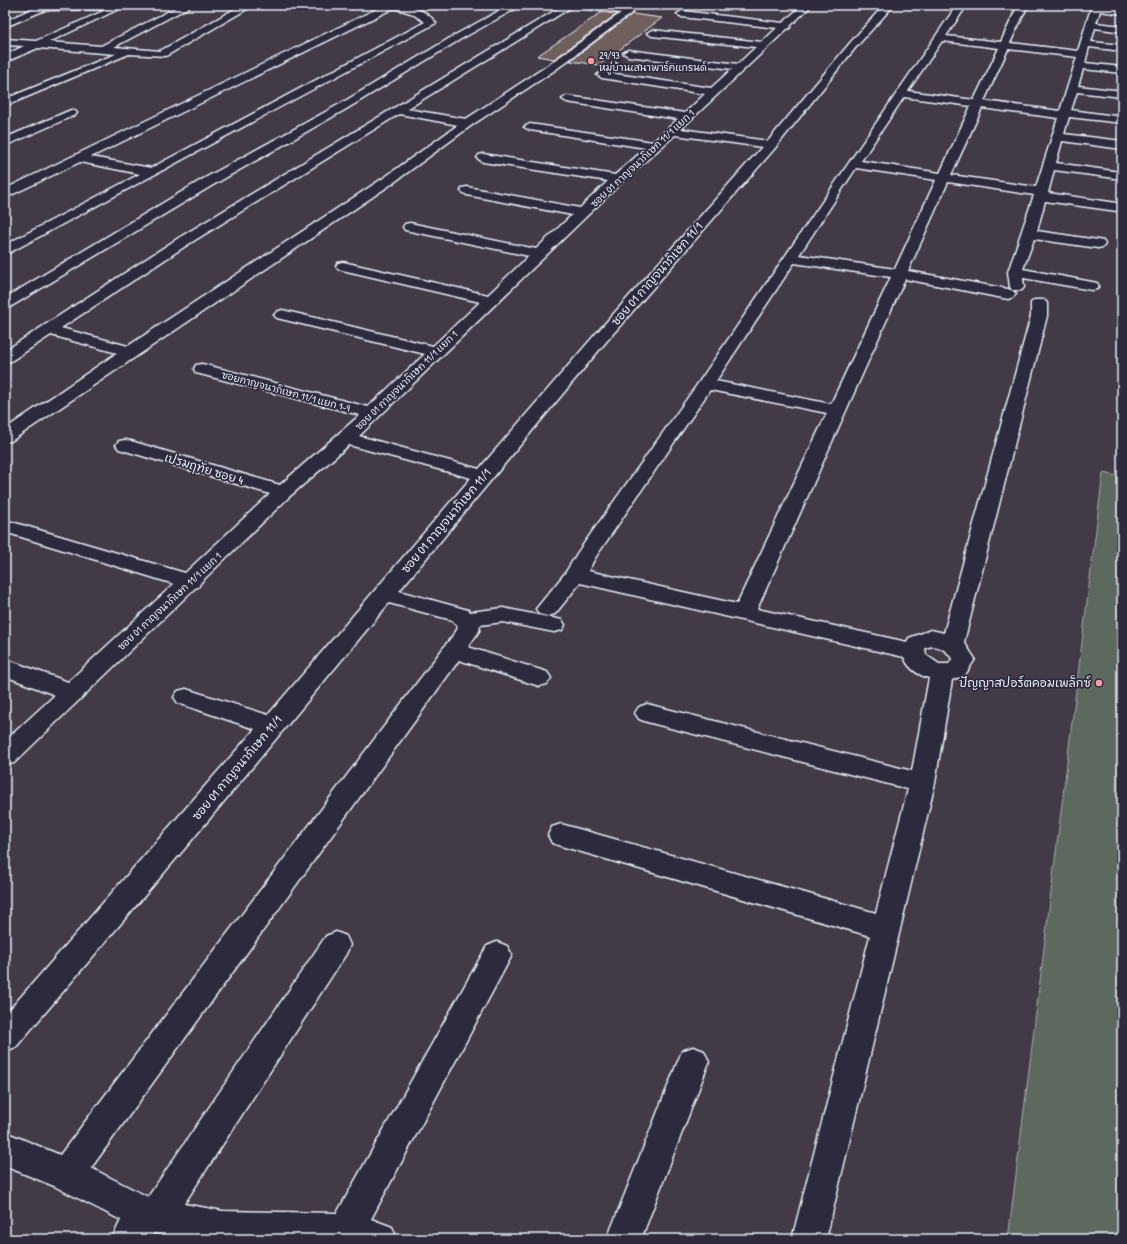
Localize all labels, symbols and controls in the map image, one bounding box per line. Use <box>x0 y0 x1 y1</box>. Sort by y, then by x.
place label: 29/93 หมู่บ้านเสนาพาร์คแกรนด์ <box>599 49 707 75</box>
marker: 29/93 หมู่บ้านเสนาพาร์คแกรนด์ <box>586 56 596 66</box>
street label: ซอย 01 กาญจนาภิเษก 11/1 แยก 1 <box>588 106 697 210</box>
street label: ซอย 01 กาญจนาภิเษก 11/1 <box>607 218 706 329</box>
street label: ซอย 01 กาญจนาภิเษก 11/1 แยก 1 <box>352 328 461 433</box>
street label: ซอยกาญจนาภิเษก 11/1 แยก 1-9 <box>220 368 352 415</box>
street label: เปรมฤทัย ซอย 4 <box>163 448 246 489</box>
street label: ซอย 01 กาญจนาภิเษก 11/1 <box>397 465 495 577</box>
street label: ซอย 01 กาญจนาภิเษก 11/1 แยก 1 <box>115 549 224 653</box>
place label: ปัญญาสปอร์ตคอมเพล็กซ์ <box>959 674 1091 691</box>
marker: ปัญญาสปอร์ตคอมเพล็กซ์ <box>1094 678 1104 688</box>
street label: ซอย 01 กาญจนาภิเษก 11/1 <box>188 712 286 824</box>

